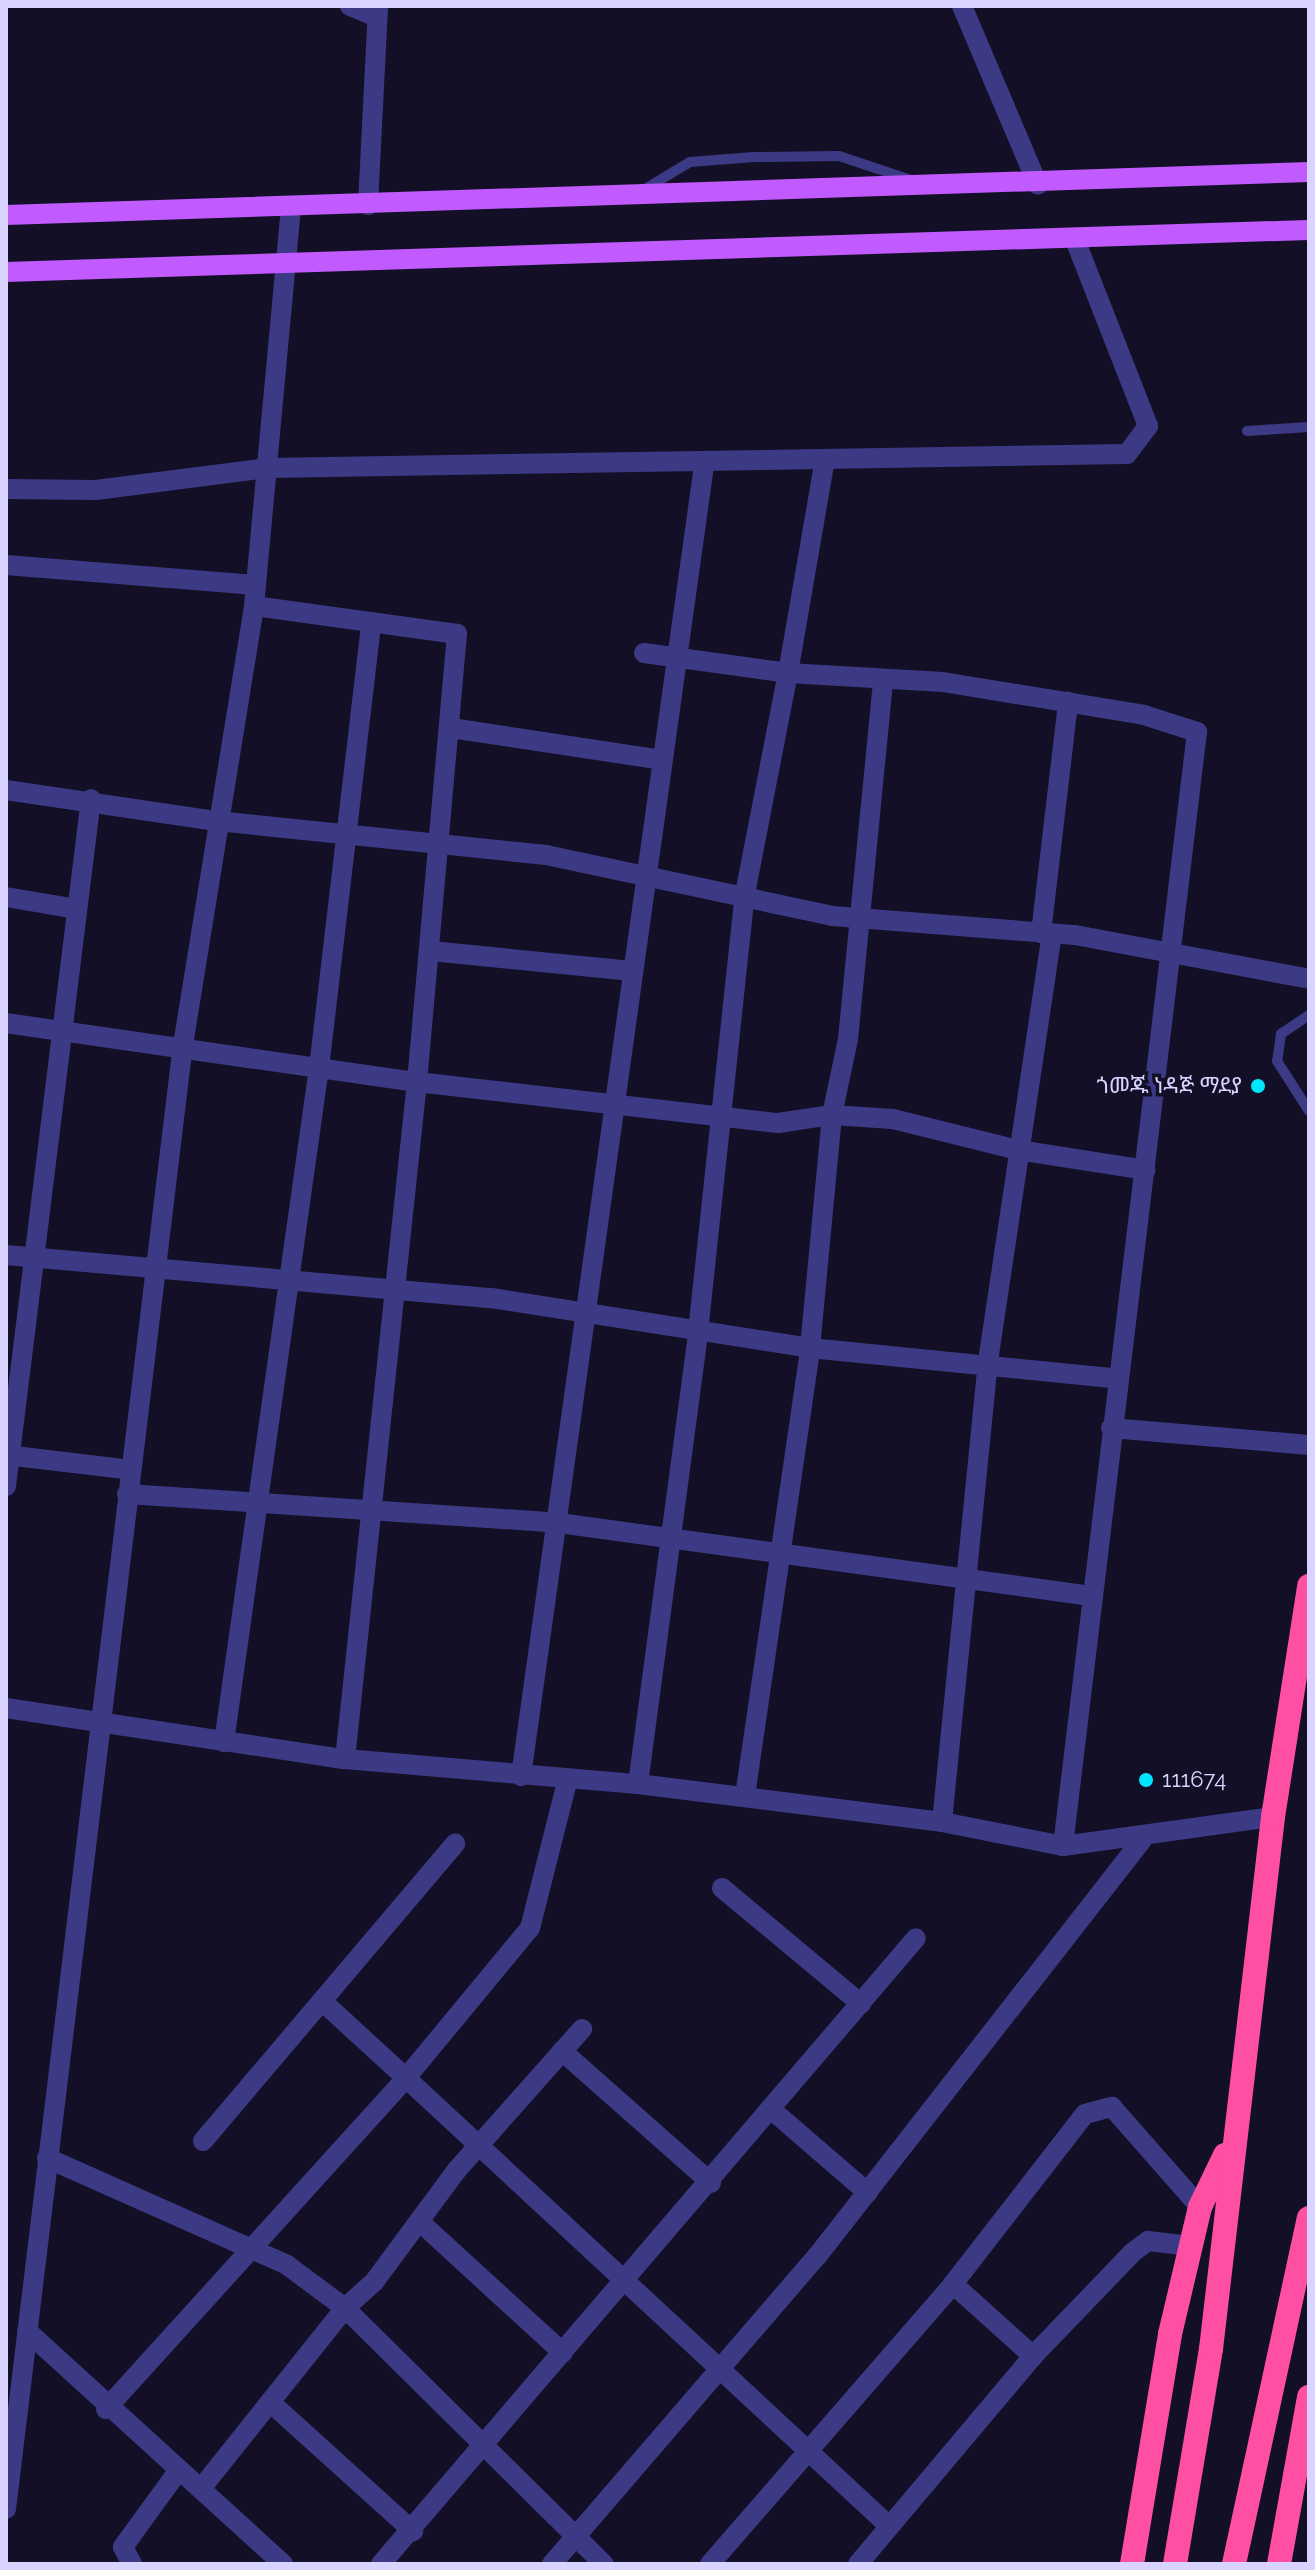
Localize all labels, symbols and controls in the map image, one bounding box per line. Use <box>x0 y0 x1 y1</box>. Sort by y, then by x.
place label: ጎመጁ ነዳጅ ማደያ <box>1096 1073 1242 1099</box>
marker: ጎመጁ ነዳጅ ማደያ <box>1249 1077 1267 1095</box>
place label: 111674 <box>1162 1767 1226 1793</box>
marker: 111674 <box>1137 1771 1155 1789</box>

